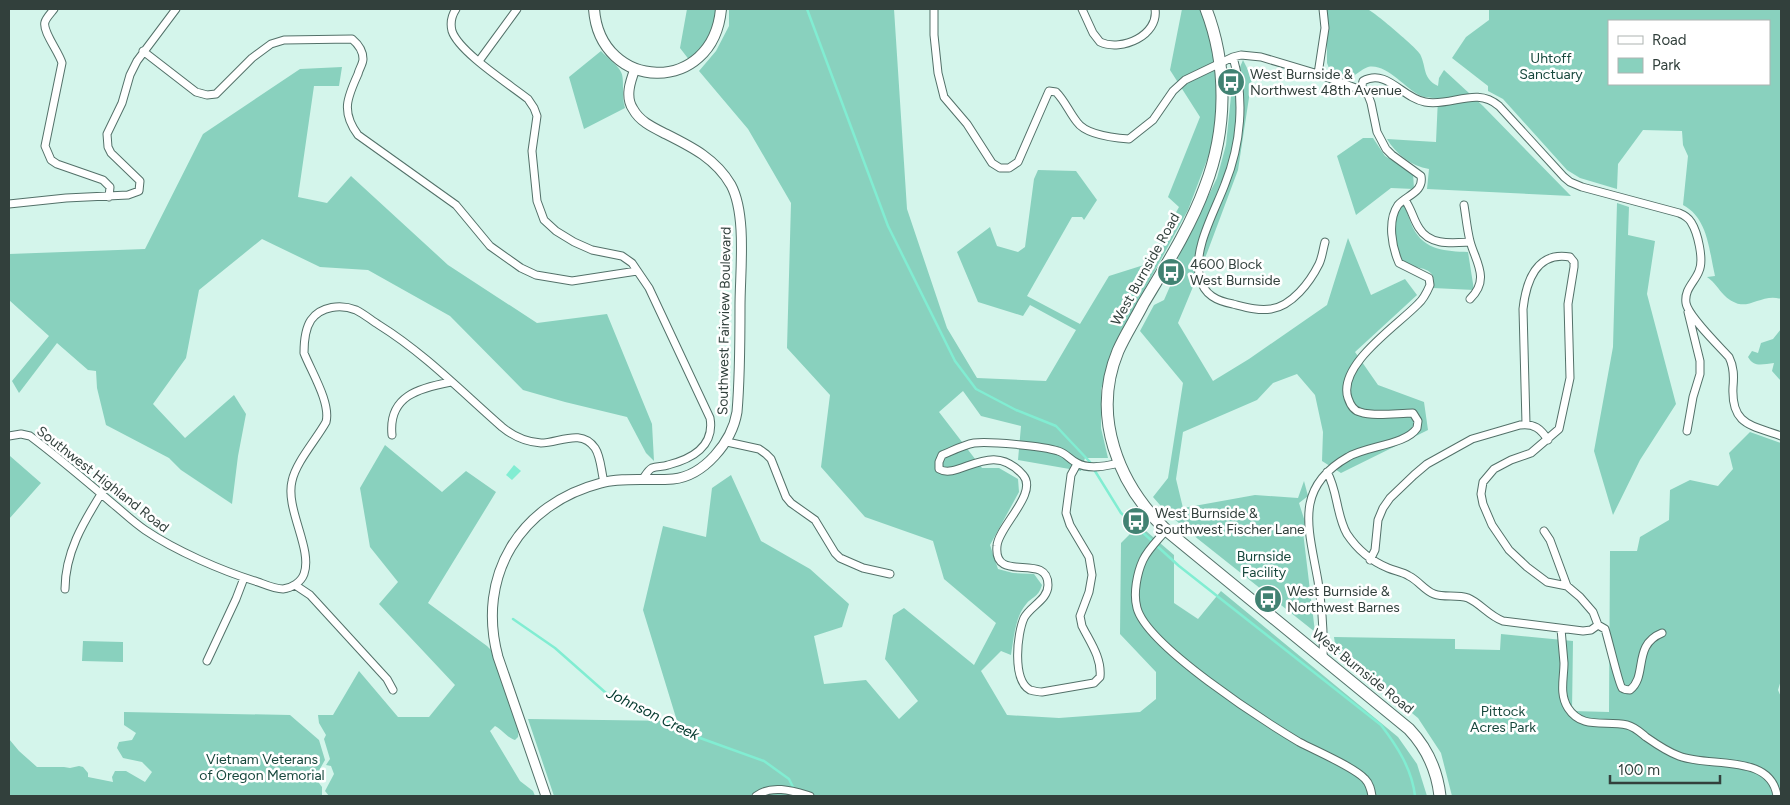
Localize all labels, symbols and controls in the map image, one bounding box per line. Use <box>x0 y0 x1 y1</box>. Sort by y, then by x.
legend <box>1608 20 1770 85</box>
text: Road <box>1652 31 1687 49</box>
park label: Uhtoff Sanctuary <box>1519 50 1583 83</box>
text: Park <box>1652 56 1681 74</box>
place label: West Burnside & Northwest 48th Avenue <box>1250 66 1402 99</box>
bus stop icon: West Burnside & Northwest 48th Avenue <box>1216 67 1246 97</box>
street label: West Burnside Road <box>1107 210 1183 328</box>
street label: Southwest Fairview Boulevard <box>714 227 735 415</box>
place label: 4600 Block West Burnside <box>1190 256 1281 289</box>
bus stop icon: 4600 Block West Burnside <box>1156 257 1186 287</box>
street label: Southwest Highland Road <box>33 423 172 536</box>
place label: West Burnside & Southwest Fischer Lane <box>1155 505 1305 538</box>
bus stop icon: West Burnside & Southwest Fischer Lane <box>1121 506 1151 536</box>
park label: Burnside Facility <box>1237 548 1292 581</box>
place label: West Burnside & Northwest Barnes <box>1287 583 1400 616</box>
bus stop icon: West Burnside & Northwest Barnes <box>1253 584 1283 614</box>
street label: West Burnside Road <box>1308 625 1417 718</box>
water label: Johnson Creek <box>603 683 703 744</box>
park label: Pittock Acres Park <box>1470 703 1536 736</box>
park label: Vietnam Veterans of Oregon Memorial <box>199 751 325 784</box>
scale bar <box>1610 752 1720 784</box>
text: 100 m <box>1618 761 1660 779</box>

